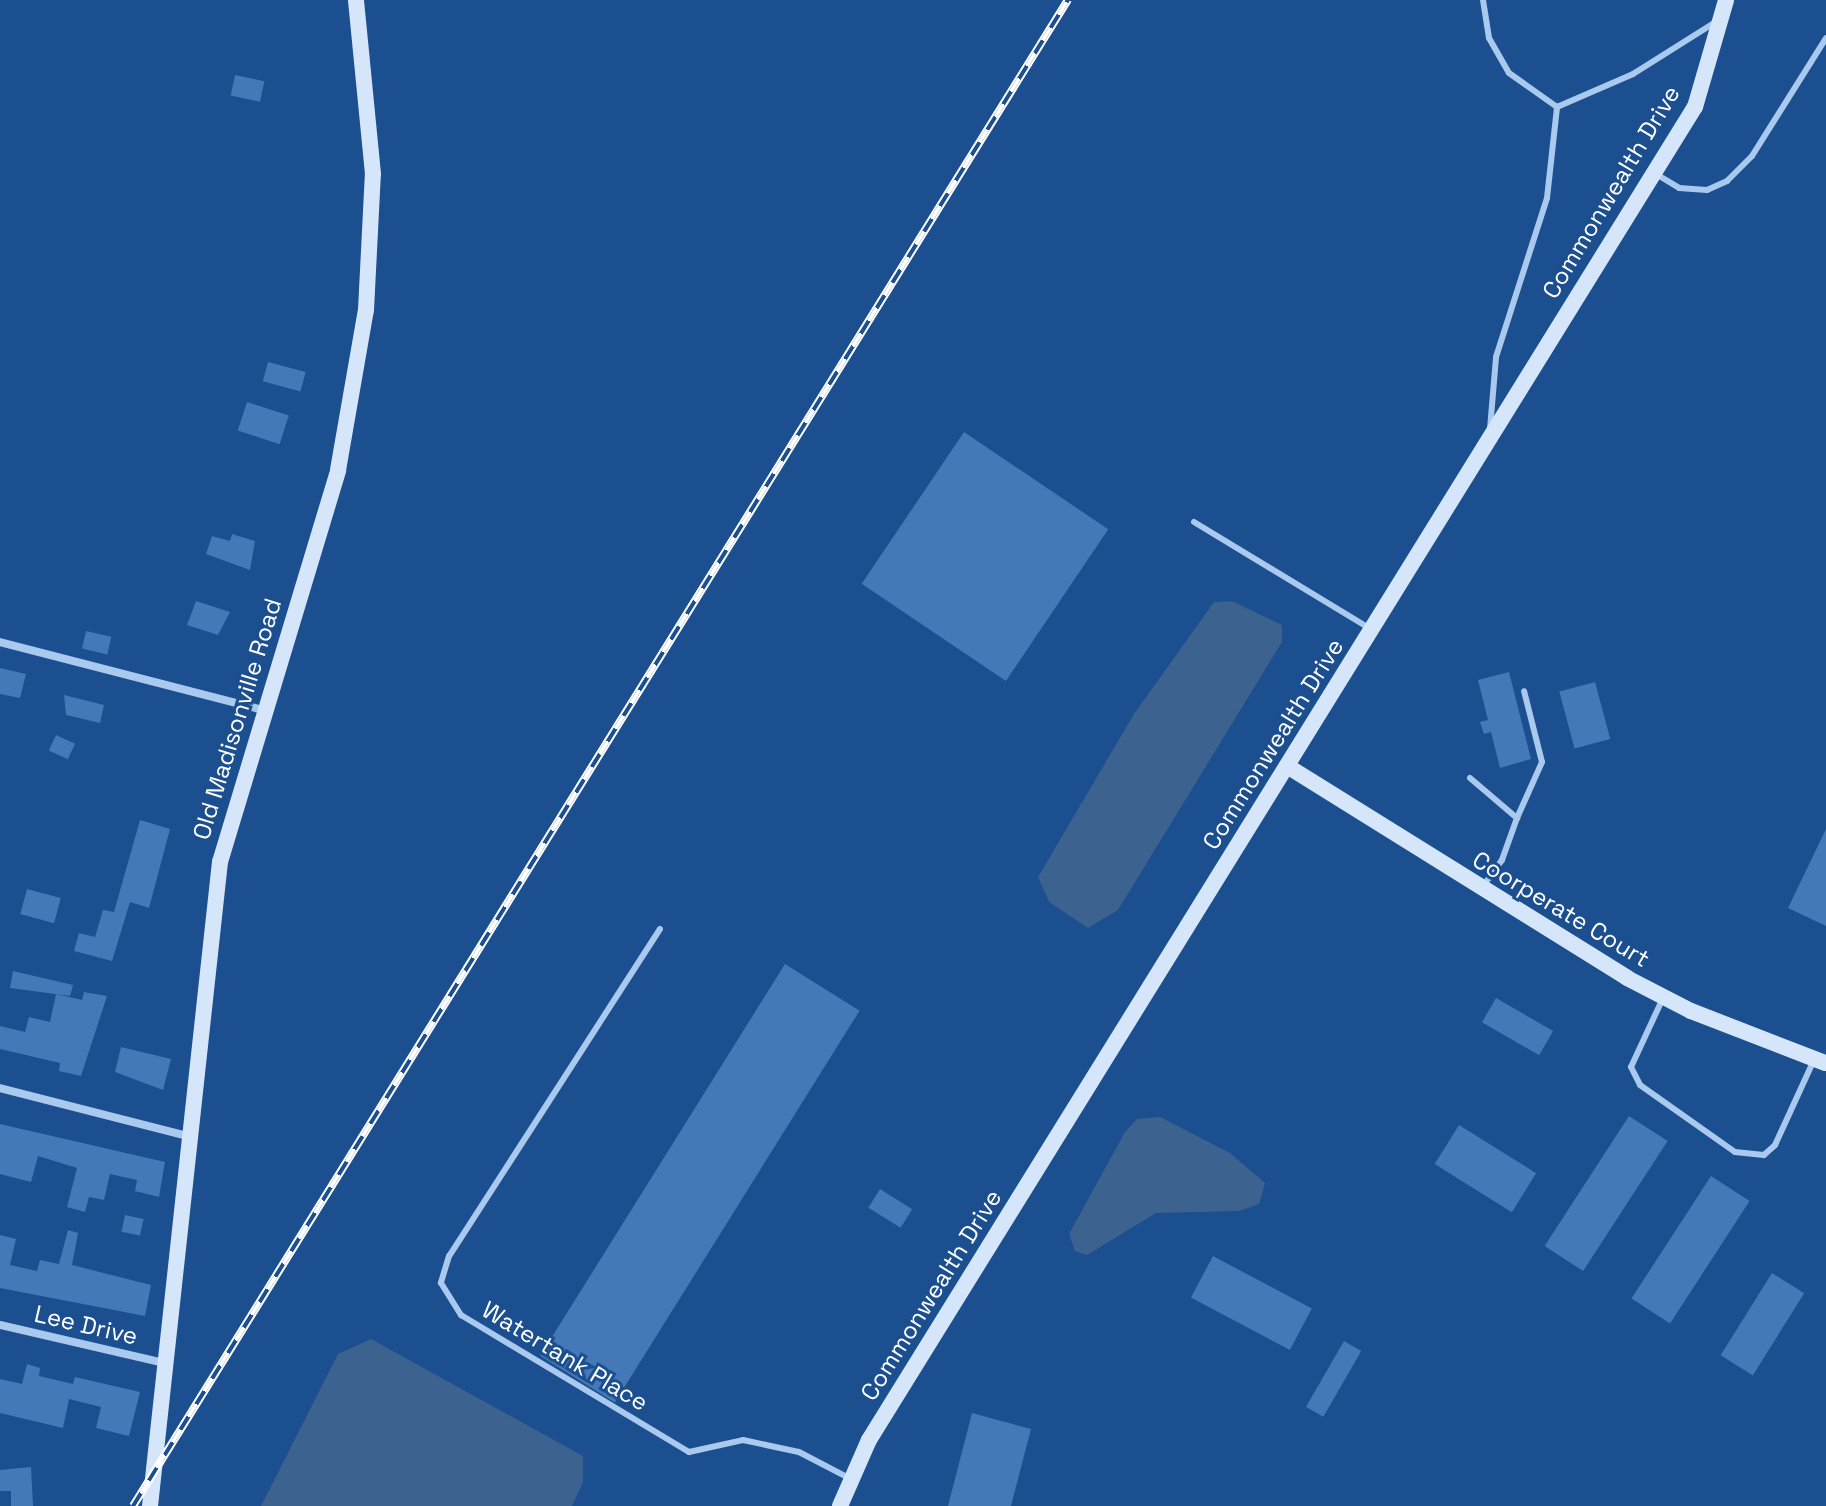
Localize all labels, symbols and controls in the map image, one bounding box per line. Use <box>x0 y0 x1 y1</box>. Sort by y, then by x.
street label: Commonwealth Drive <box>1536 80 1686 304</box>
street label: Old Madisonville Road <box>187 595 287 843</box>
street label: Commonwealth Drive <box>1196 633 1350 855</box>
street label: Coorperate Court <box>1467 845 1655 973</box>
street label: Commonwealth Drive <box>854 1184 1008 1406</box>
street label: Watertank Place <box>477 1295 653 1417</box>
street label: Lee Drive <box>32 1299 140 1351</box>

